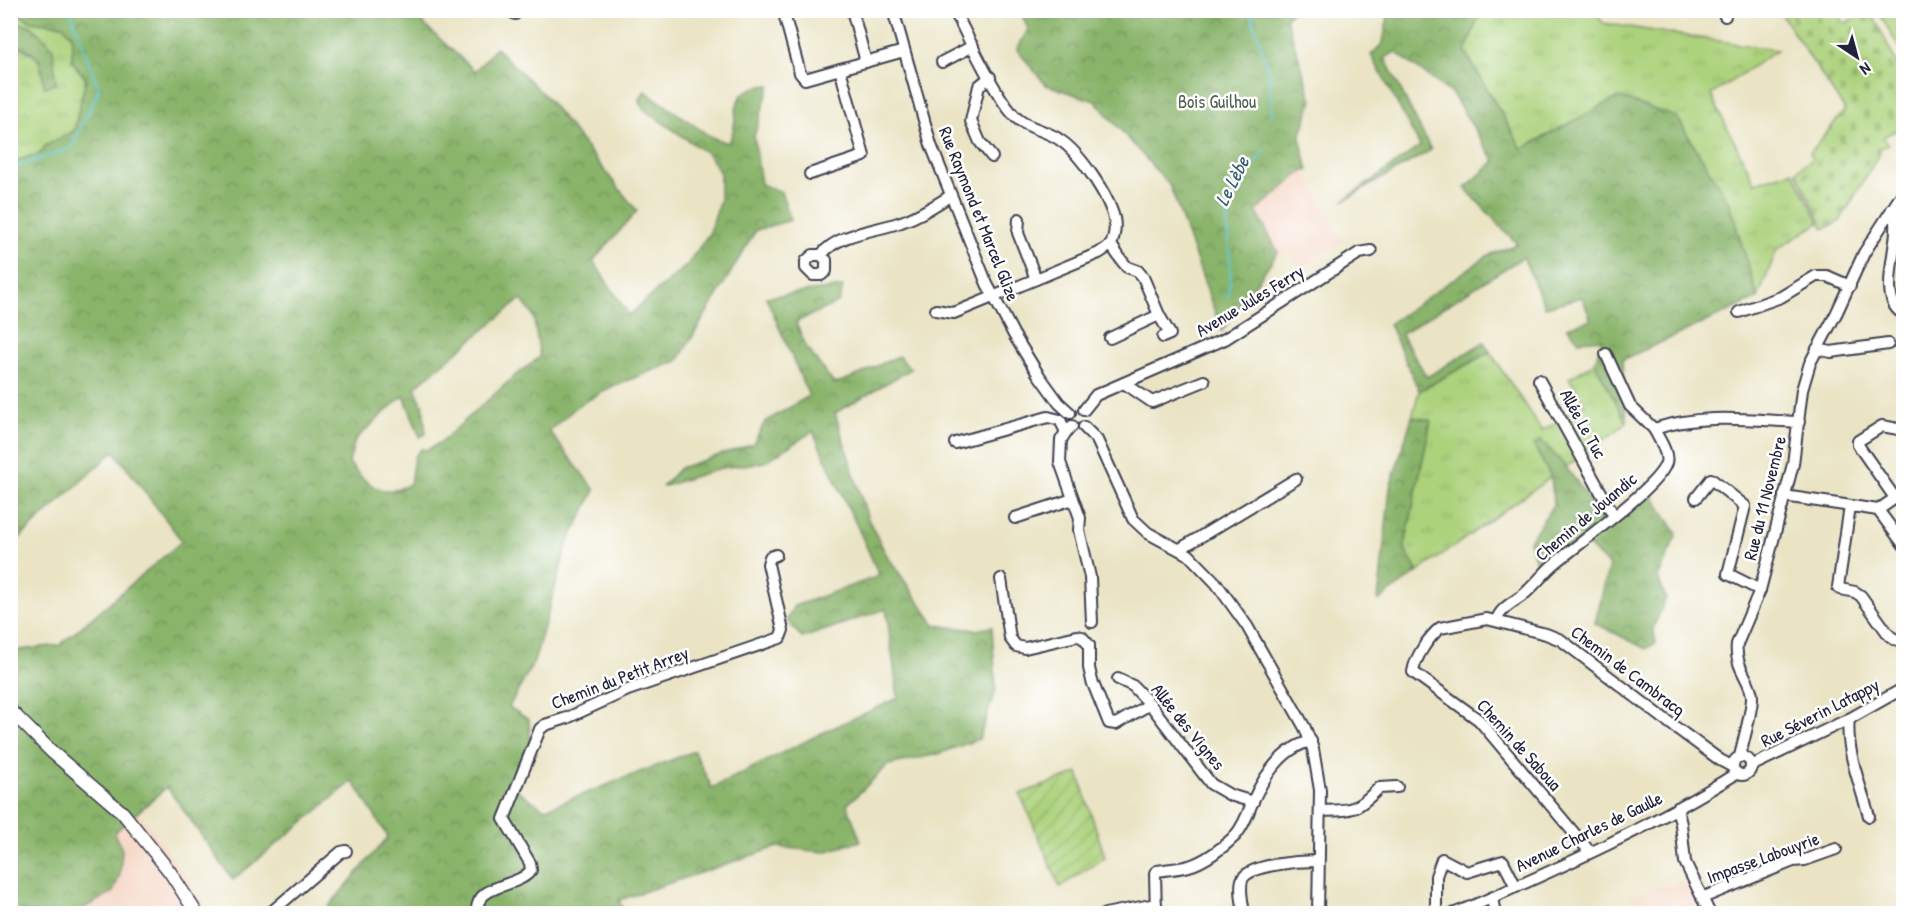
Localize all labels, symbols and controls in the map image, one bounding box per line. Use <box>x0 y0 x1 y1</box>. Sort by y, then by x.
north arrow <box>1827 27 1887 87</box>
text: N <box>1856 58 1876 81</box>
park label: Bois Guilhou <box>1178 89 1256 114</box>
street label: Rue Raymond et Marcel Glize <box>933 123 1026 305</box>
water label: Le Lèbe <box>1208 151 1256 210</box>
street label: Avenue Jules Ferry <box>1191 258 1309 343</box>
street label: Allée Le Tuc <box>1554 385 1613 463</box>
street label: Rue du 11 Novembre <box>1737 433 1792 563</box>
street label: Chemin de Jouandic <box>1529 467 1642 567</box>
street label: Chemin de Cambracq <box>1566 619 1691 722</box>
street label: Chemin du Petit Arrey <box>548 640 692 715</box>
street label: Rue Séverin Latappy <box>1756 672 1884 753</box>
street label: Allée des Vignes <box>1146 678 1231 775</box>
street label: Chemin de Saboua <box>1471 693 1567 796</box>
street label: Avenue Charles de Gaulle <box>1511 785 1666 878</box>
street label: Impasse Labouyrie <box>1703 826 1822 889</box>

